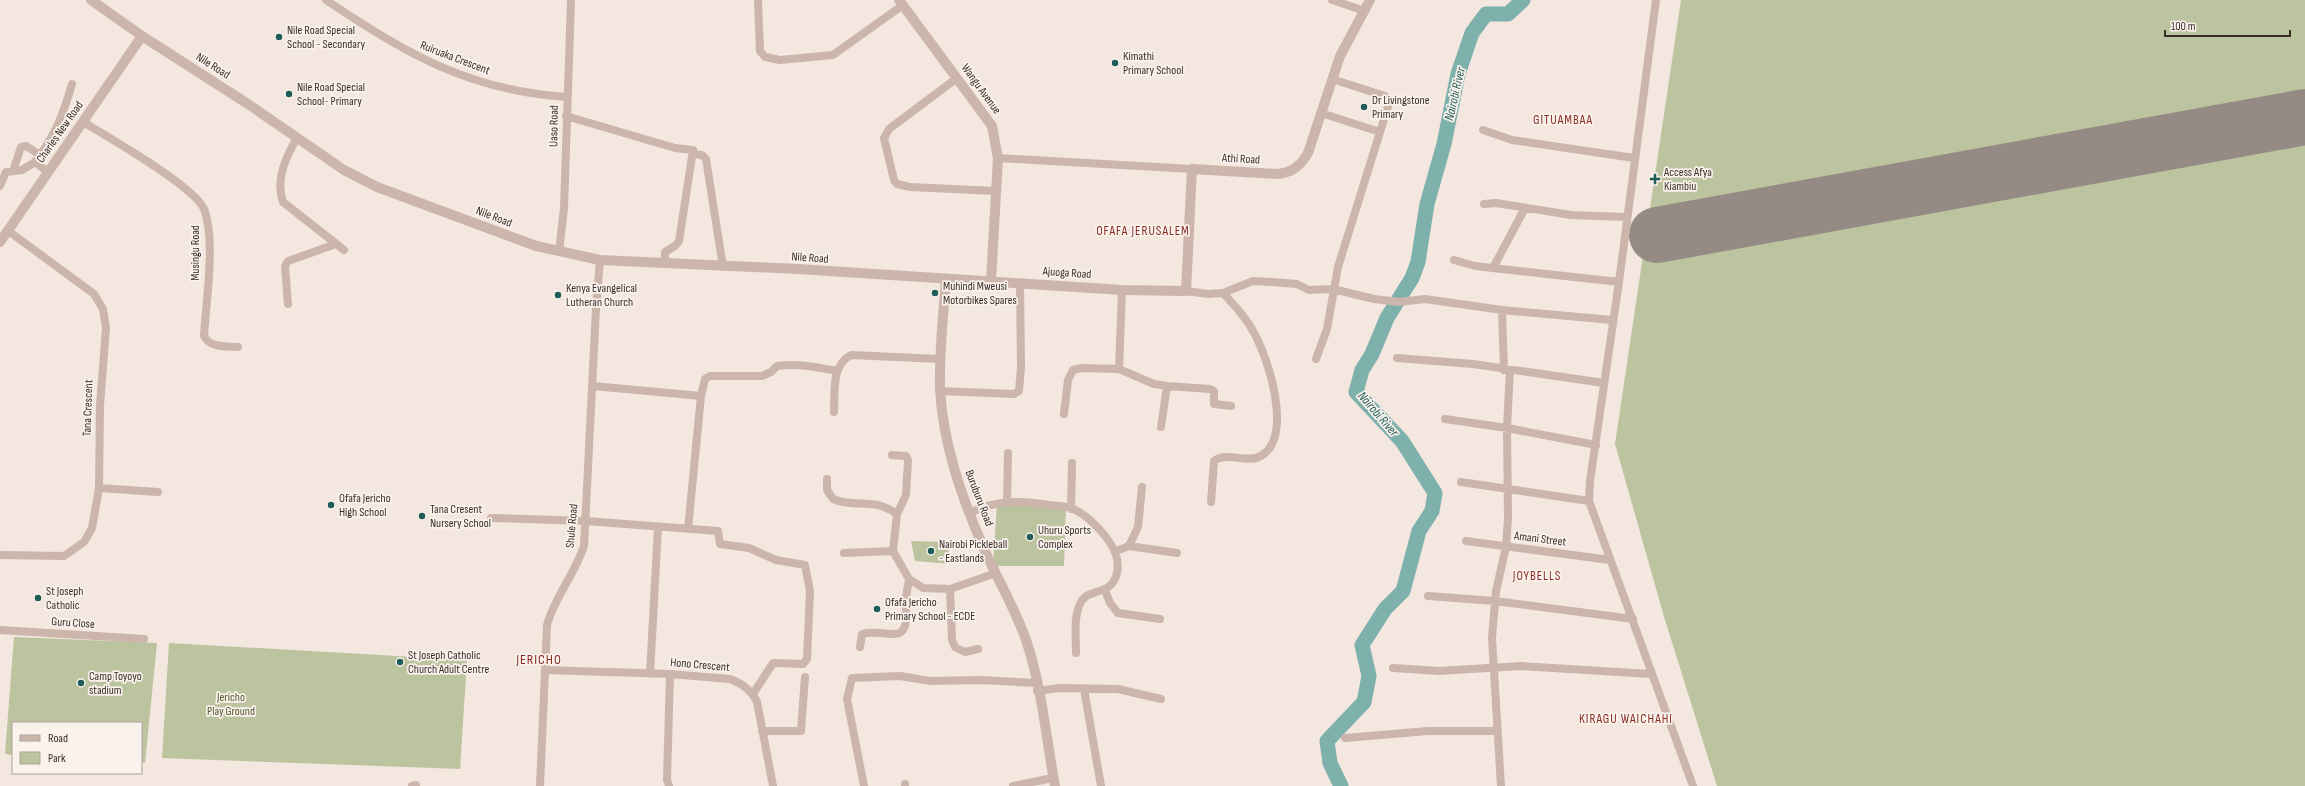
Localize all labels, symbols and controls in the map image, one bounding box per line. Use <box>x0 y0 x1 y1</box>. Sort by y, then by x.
scale bar <box>2165 12 2290 38</box>
text: 100 m <box>2171 19 2196 34</box>
place label: Nile Road Special School - Secondary <box>287 23 365 52</box>
marker: Nile Road Special School - Secondary <box>274 32 284 42</box>
street label: Ruiruaka Crescent <box>418 38 492 78</box>
place label: Kimathi Primary School <box>1123 49 1183 78</box>
street label: Nile Road <box>193 50 233 82</box>
marker: Kimathi Primary School <box>1110 58 1120 68</box>
street label: Wangu Avenue <box>958 61 1004 117</box>
water label: Nairobi River <box>1441 64 1469 122</box>
place label: Nile Road Special School- Primary <box>297 80 365 109</box>
marker: Nile Road Special School- Primary <box>284 89 294 99</box>
place label: Dr Livingstone Primary <box>1372 93 1430 122</box>
street label: Charles New Road <box>33 98 87 166</box>
marker: Dr Livingstone Primary <box>1359 102 1369 112</box>
street label: Uaso Road <box>546 105 562 147</box>
district label: GITUAMBAA <box>1533 112 1593 128</box>
street label: Athi Road <box>1221 150 1260 167</box>
place label: Access Afya Kiambiu <box>1663 165 1712 194</box>
marker: Access Afya Kiambiu <box>1649 173 1661 185</box>
street label: Nile Road <box>474 203 514 231</box>
district label: OFAFA JERUSALEM <box>1096 223 1190 239</box>
street label: Musingu Road <box>188 225 203 281</box>
street label: Nile Road <box>791 249 829 267</box>
street label: Ajuoga Road <box>1041 264 1092 282</box>
place label: Muhindi Mweusi Motorbikes Spares <box>943 279 1017 308</box>
place label: Kenya Evangelical Lutheran Church <box>566 281 637 310</box>
marker: Muhindi Mweusi Motorbikes Spares <box>930 288 940 298</box>
marker: Kenya Evangelical Lutheran Church <box>553 290 563 300</box>
street label: Tana Crescent <box>80 379 97 437</box>
water label: Nairobi River <box>1354 388 1403 441</box>
street label: Buruburu Road <box>961 468 997 528</box>
place label: Ofafa Jericho High School <box>339 491 391 520</box>
marker: Ofafa Jericho High School <box>326 500 336 510</box>
place label: Tana Cresent Nursery School <box>430 502 491 531</box>
street label: Shule Road <box>563 503 581 549</box>
marker: Tana Cresent Nursery School <box>417 511 427 521</box>
place label: Uhuru Sports Complex <box>1038 523 1091 552</box>
street label: Amani Street <box>1512 528 1567 550</box>
marker: Uhuru Sports Complex <box>1025 532 1035 542</box>
place label: Nairobi Pickleball - Eastlands <box>939 537 1007 566</box>
marker: Nairobi Pickleball - Eastlands <box>926 546 936 556</box>
district label: JOYBELLS <box>1512 568 1561 584</box>
place label: St Joseph Catholic <box>46 584 83 613</box>
marker: St Joseph Catholic <box>33 593 43 603</box>
place label: Ofafa Jericho Primary School - ECDE <box>885 595 975 624</box>
marker: Ofafa Jericho Primary School - ECDE <box>872 604 882 614</box>
street label: Guru Close <box>51 614 95 632</box>
place label: St Joseph Catholic Church Adult Centre <box>408 648 490 677</box>
district label: JERICHO <box>515 651 562 668</box>
street label: Hono Crescent <box>670 655 731 675</box>
marker: St Joseph Catholic Church Adult Centre <box>395 657 405 667</box>
place label: Camp Toyoyo stadium <box>89 669 142 698</box>
marker: Camp Toyoyo stadium <box>76 678 86 688</box>
park label: Jericho Play Ground <box>207 690 255 719</box>
district label: KIRAGU WAICHAHI <box>1579 711 1673 727</box>
legend <box>12 722 142 774</box>
text: Road <box>48 731 68 746</box>
text: Park <box>48 751 66 766</box>

